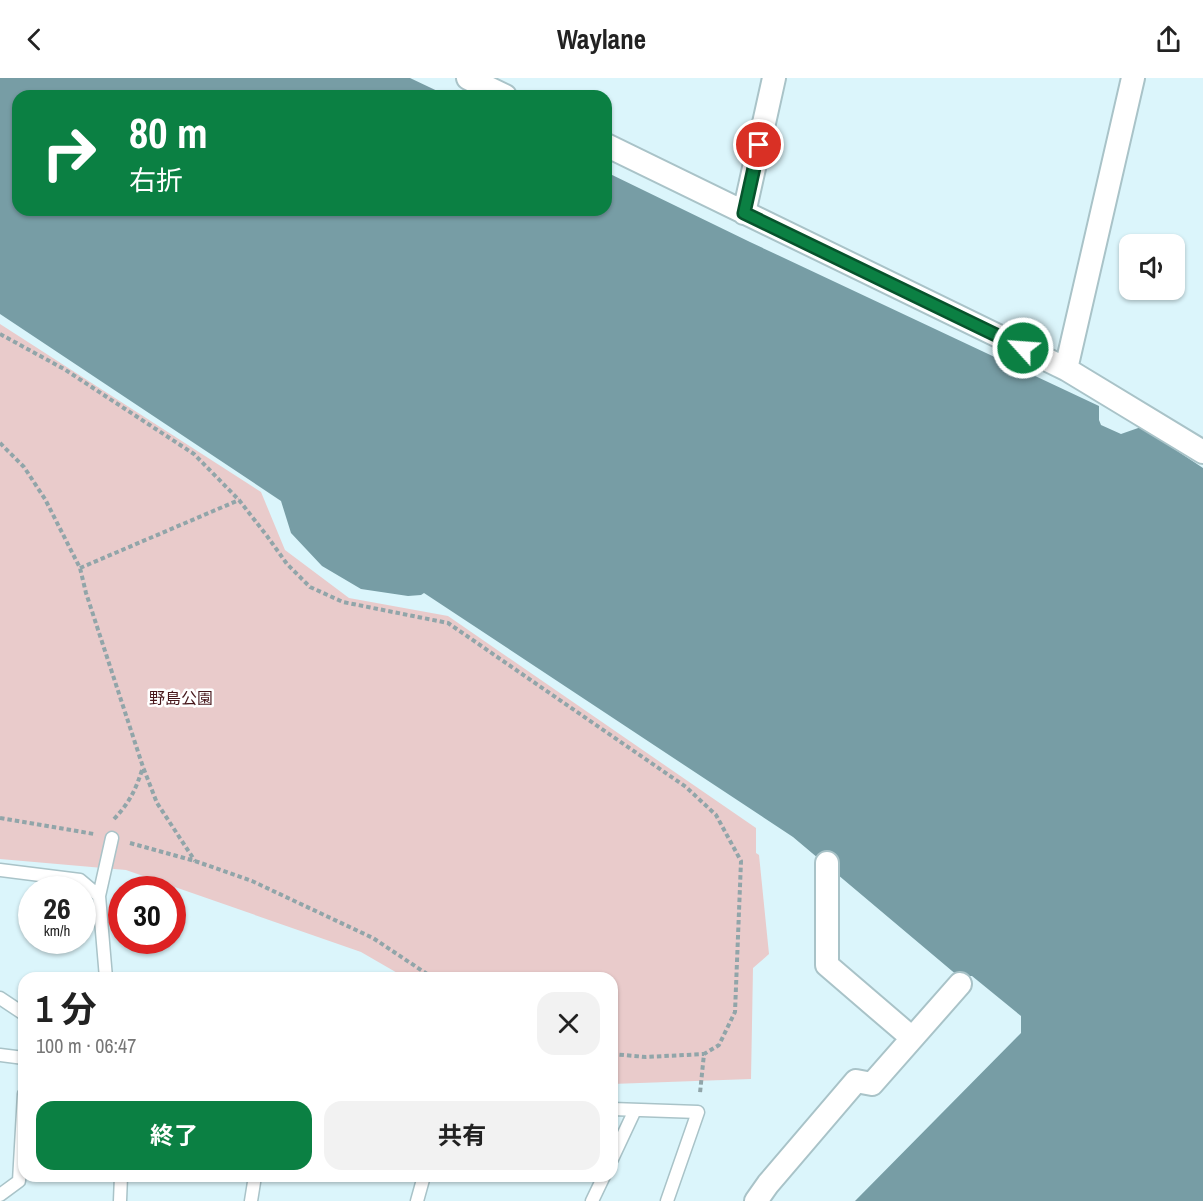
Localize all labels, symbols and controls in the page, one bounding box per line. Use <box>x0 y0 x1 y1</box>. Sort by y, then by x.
text: Waylane <box>557 21 646 57</box>
icon: back <box>18 23 51 56</box>
icon: share <box>1152 23 1185 56</box>
text: 80 m <box>129 105 208 161</box>
icon: right <box>30 114 108 192</box>
pin <box>733 119 784 170</box>
icon: arrive <box>742 128 775 161</box>
text: 右折 <box>129 162 183 198</box>
map controls <box>1119 234 1185 300</box>
button: sound <box>1119 234 1185 300</box>
position arrow <box>991 316 1055 380</box>
park label: 野島公園 <box>149 687 213 709</box>
speed limit sign: 30 <box>108 876 186 954</box>
text: 26 <box>43 888 71 928</box>
text: km/h <box>44 920 70 941</box>
text: 1 分 <box>36 985 97 1033</box>
button: close <box>537 992 600 1055</box>
text: 100 m · 06:47 <box>36 1032 136 1059</box>
button: 終了 <box>36 1101 312 1170</box>
button: 共有 <box>324 1101 600 1170</box>

